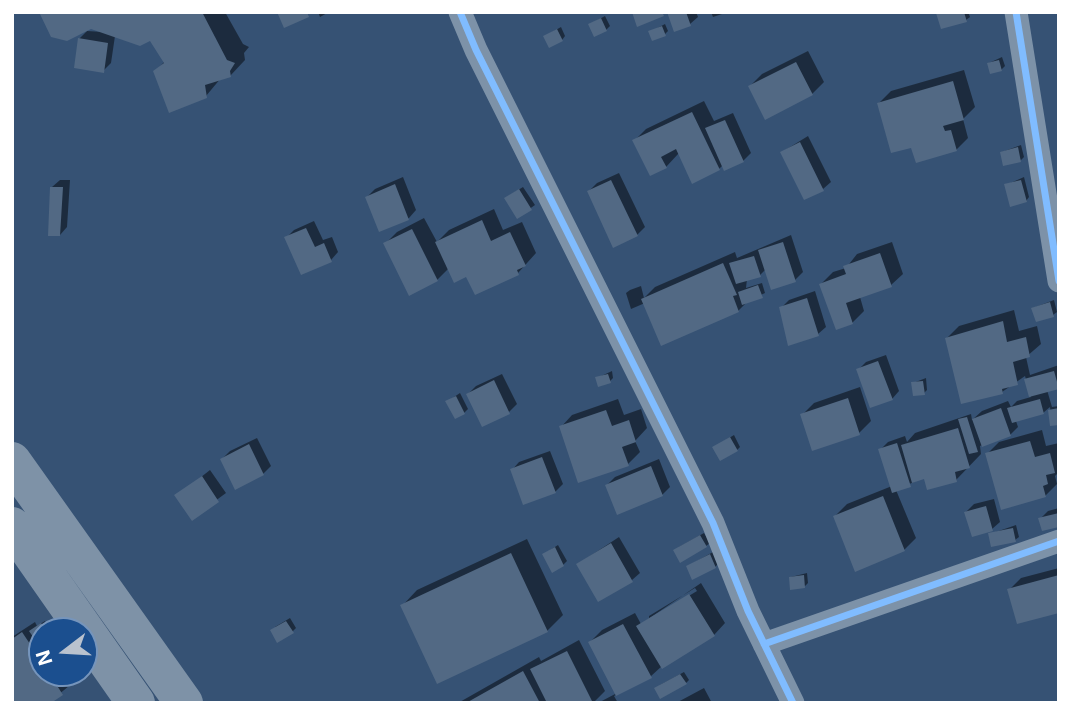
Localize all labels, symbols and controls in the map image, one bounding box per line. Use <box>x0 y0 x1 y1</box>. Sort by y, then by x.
north arrow <box>28 617 98 687</box>
text: N <box>31 647 57 668</box>

